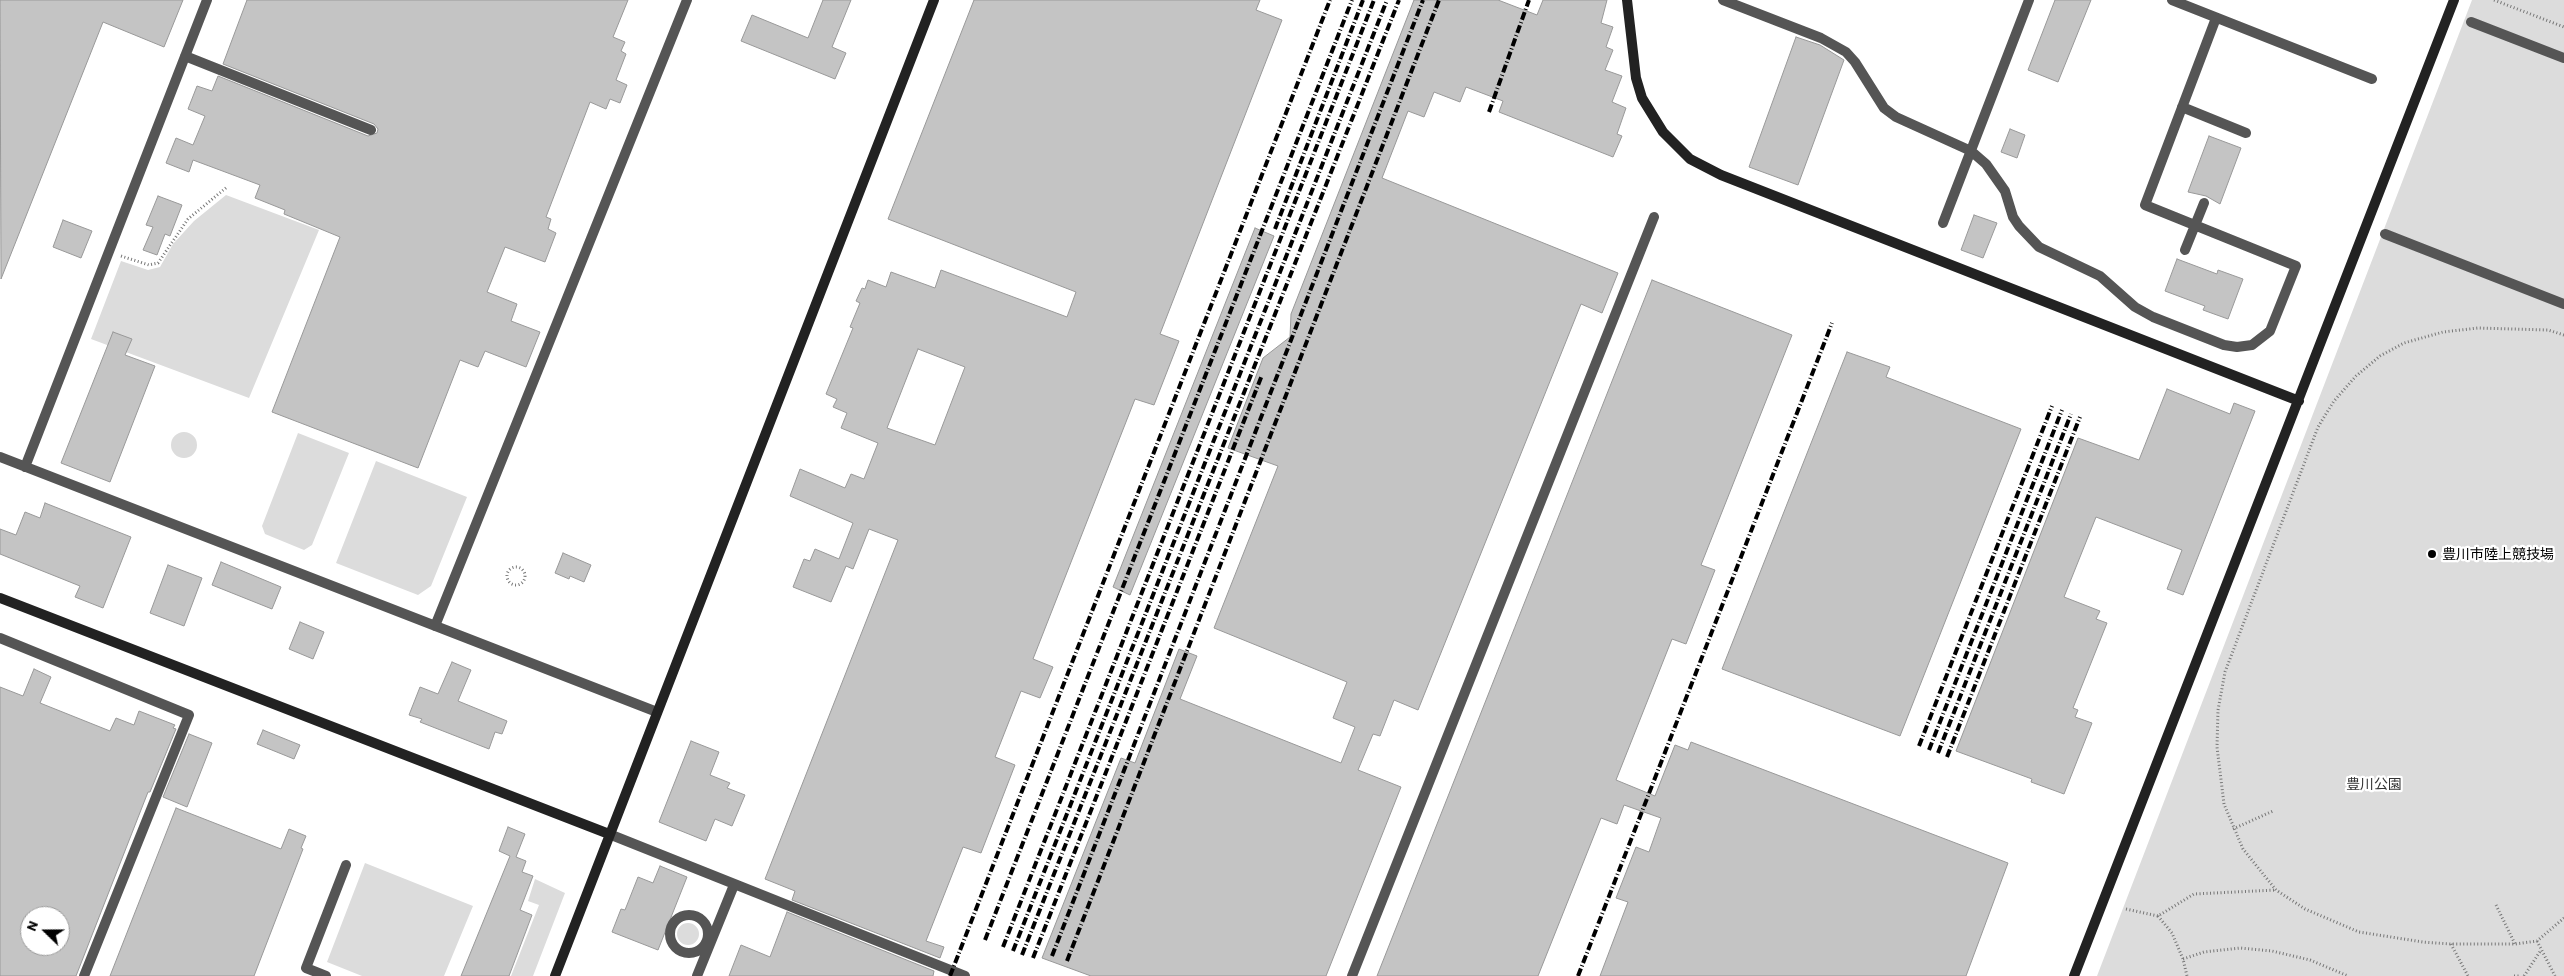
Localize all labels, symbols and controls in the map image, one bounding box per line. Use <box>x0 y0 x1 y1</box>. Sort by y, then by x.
place label: 豊川市陸上競技場 <box>2442 546 2554 562</box>
marker: 豊川市陸上競技場 <box>2426 548 2438 560</box>
park label: 豊川公園 <box>2346 776 2402 792</box>
north arrow <box>20 906 70 956</box>
text: N <box>22 918 41 933</box>

